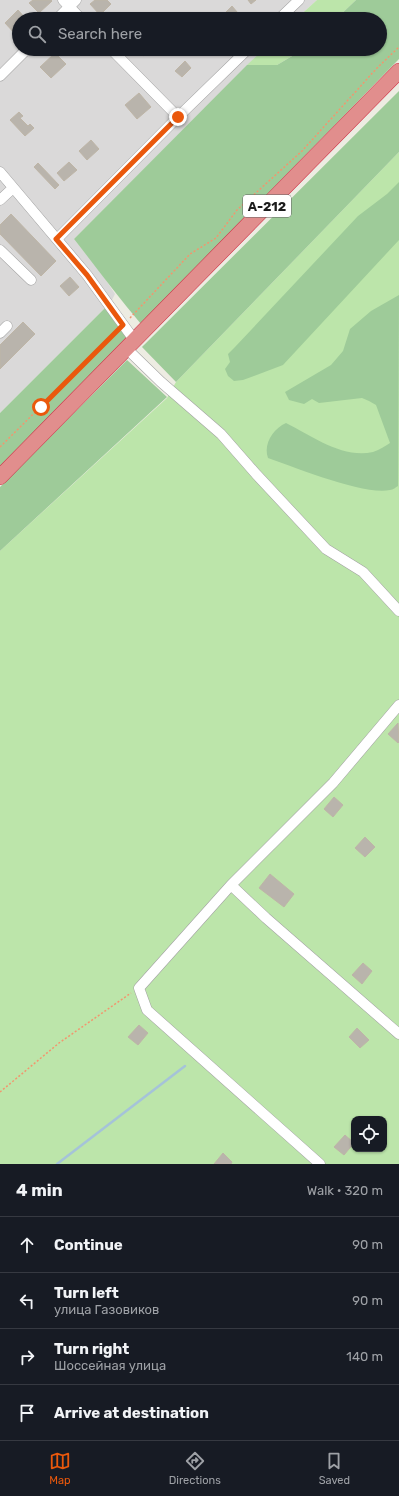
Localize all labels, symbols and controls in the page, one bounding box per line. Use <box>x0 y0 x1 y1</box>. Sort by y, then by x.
search box <box>12 12 387 56</box>
icon: search <box>26 23 48 45</box>
text: Search here <box>58 25 142 43</box>
route end <box>169 108 187 126</box>
road number: А-212 <box>243 195 291 217</box>
route start <box>32 398 50 416</box>
map controls <box>351 1116 387 1152</box>
button: locate <box>351 1116 387 1152</box>
text: 4 min <box>16 1180 63 1200</box>
text: Walk · 320 m <box>307 1183 383 1198</box>
icon: ahead <box>16 1234 38 1256</box>
text: Continue <box>54 1236 123 1254</box>
text: 90 m <box>352 1237 383 1252</box>
text: Turn left <box>54 1284 119 1302</box>
icon: left <box>16 1290 38 1312</box>
text: 90 m <box>352 1293 383 1308</box>
text: улица Газовиков <box>54 1302 159 1317</box>
text: Turn right <box>54 1340 129 1358</box>
icon: right <box>16 1346 38 1368</box>
text: 140 m <box>346 1349 383 1364</box>
text: Шоссейная улица <box>54 1358 166 1373</box>
icon: arrive <box>16 1402 38 1424</box>
text: Arrive at destination <box>54 1404 209 1422</box>
tab: Map <box>49 1450 71 1487</box>
tab: Directions <box>169 1450 221 1487</box>
tab: Saved <box>319 1450 350 1487</box>

